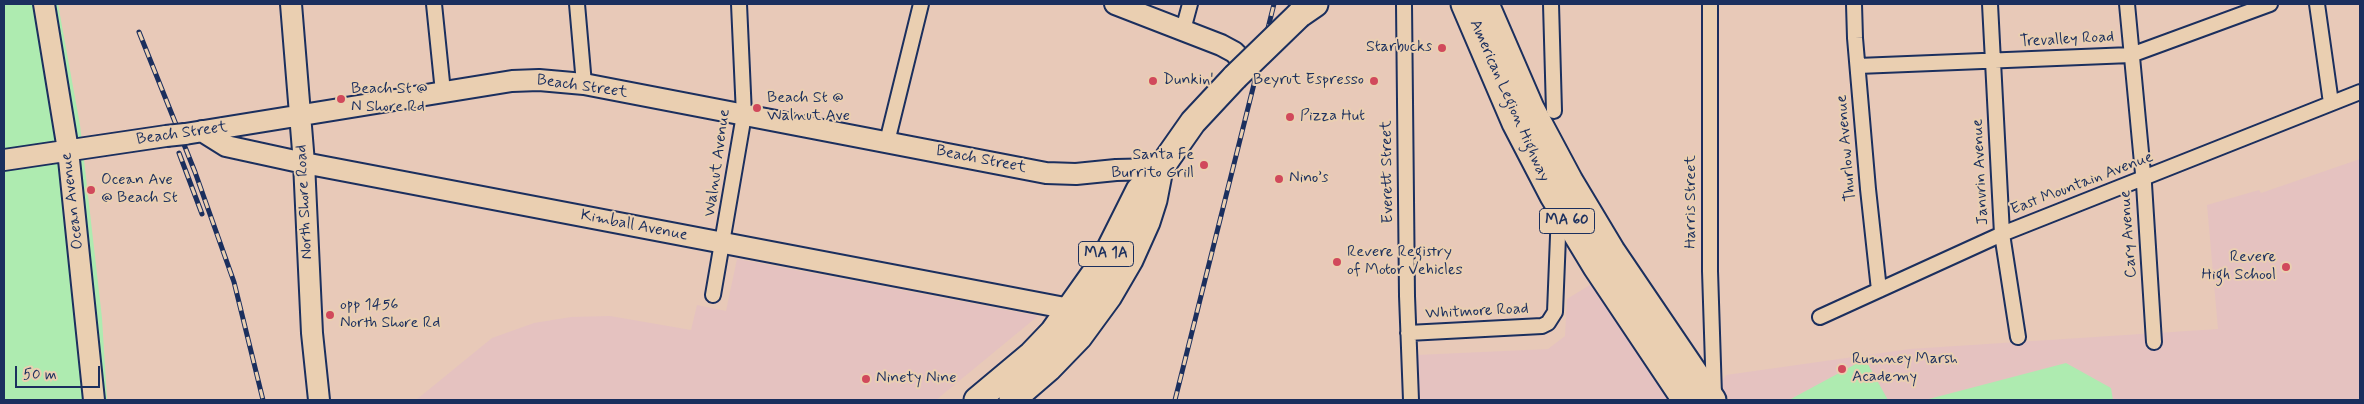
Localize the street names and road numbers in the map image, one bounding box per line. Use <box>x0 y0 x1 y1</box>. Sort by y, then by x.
street label: American Legion Highway <box>1465 17 1553 185</box>
street label: Trevalley Road <box>2019 28 2115 52</box>
street label: Beach Street <box>535 71 629 103</box>
street label: Thurlow Avenue <box>1833 94 1861 202</box>
street label: Walnut Avenue <box>701 108 735 218</box>
street label: Beach Street <box>135 118 229 150</box>
street label: Janvrin Avenue <box>1969 118 1993 226</box>
street label: Everett Street <box>1378 120 1398 224</box>
street label: Beach Street <box>934 142 1028 178</box>
street label: North Shore Road <box>292 144 318 260</box>
street label: East Mountain Avenue <box>2008 148 2156 220</box>
street label: Ocean Avenue <box>58 151 88 251</box>
street label: Harris Street <box>1682 155 1702 249</box>
street label: Cary Avenue <box>2116 189 2142 279</box>
street label: Kimball Avenue <box>579 206 689 246</box>
road number: MA 60 <box>1540 208 1594 234</box>
road number: MA 1A <box>1078 242 1134 266</box>
street label: Whitmore Road <box>1425 300 1529 324</box>

